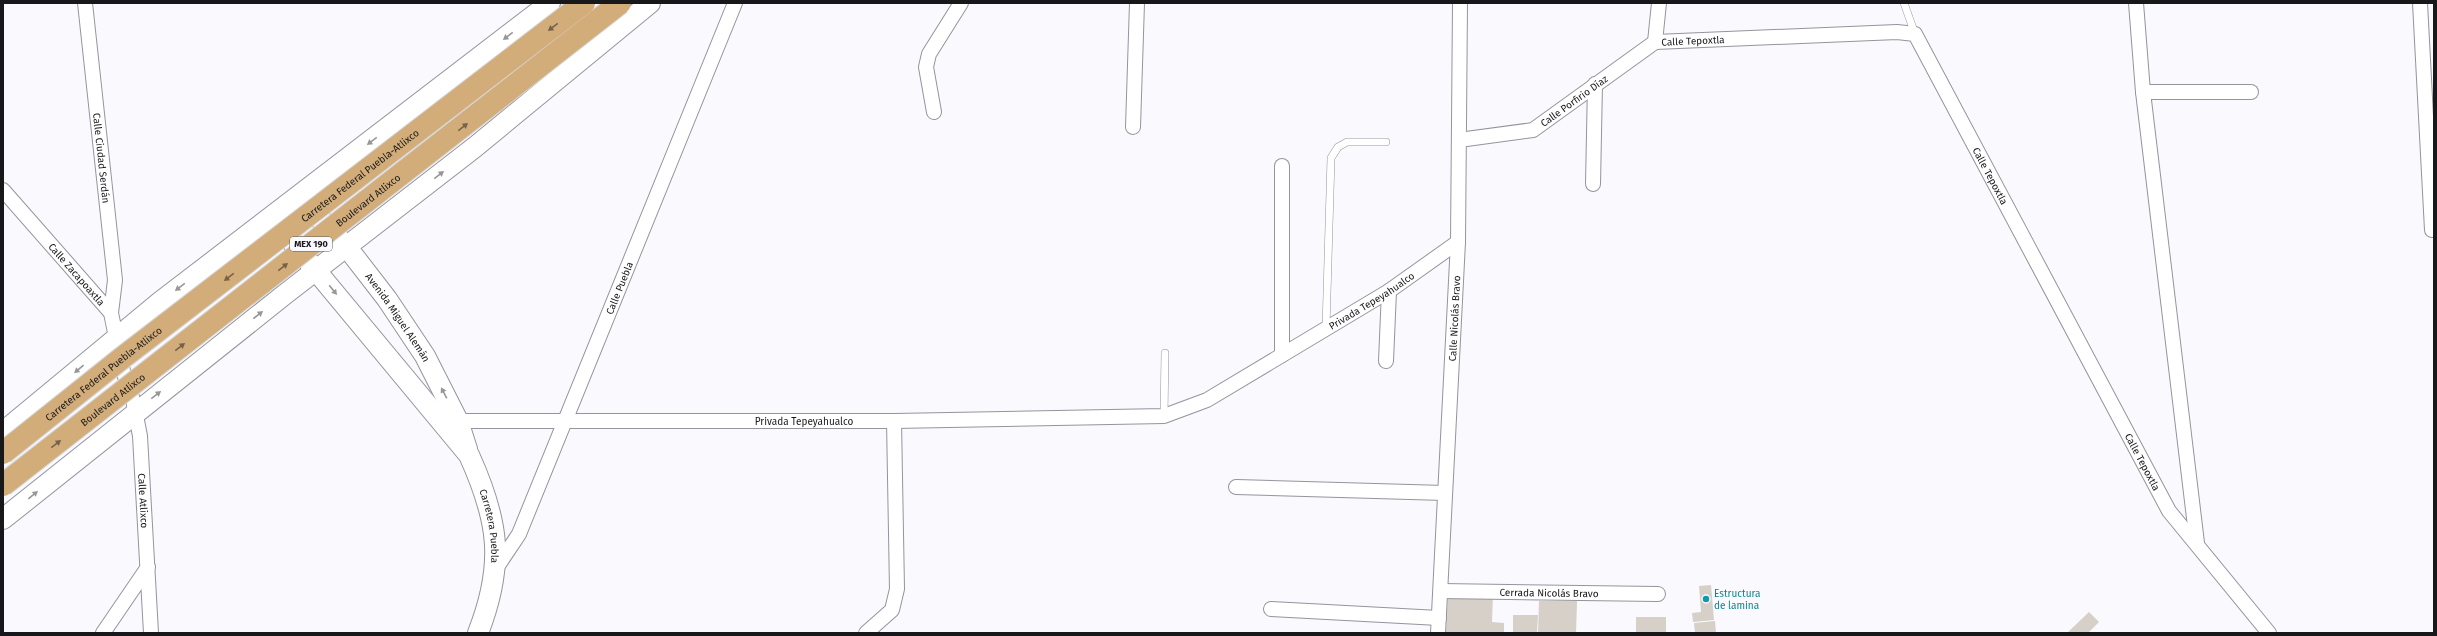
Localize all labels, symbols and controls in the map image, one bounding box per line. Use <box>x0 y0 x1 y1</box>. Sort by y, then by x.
one-way arrow <box>548 22 559 31</box>
one-way arrow <box>503 31 514 40</box>
street label: Calle Tepoxtla <box>1661 34 1725 49</box>
street label: Calle Porfirio Díaz <box>1538 73 1611 130</box>
street label: Calle Ciudad Serdán <box>90 112 112 204</box>
one-way arrow <box>457 122 468 131</box>
street label: Carretera Federal Puebla-Atlixco <box>299 127 422 225</box>
one-way arrow <box>367 137 378 145</box>
street label: Calle Tepoxtla <box>1969 146 2010 207</box>
one-way arrow <box>433 171 444 180</box>
street label: Boulevard Atlixco <box>334 172 403 230</box>
road number: MEX 190 <box>290 237 332 251</box>
street label: Calle Zacapoaxtla <box>45 241 107 309</box>
street label: Calle Puebla <box>604 260 636 316</box>
one-way arrow <box>277 262 288 271</box>
street label: Privada Tepeyahualco <box>1327 270 1417 333</box>
street label: Avenida Miguel Alemán <box>362 271 432 364</box>
one-way arrow <box>223 273 234 281</box>
street label: Calle Nicolás Bravo <box>1447 275 1463 362</box>
one-way arrow <box>174 283 185 291</box>
one-way arrow <box>329 284 338 295</box>
one-way arrow <box>253 310 264 319</box>
street label: Carretera Federal Puebla-Atlixco <box>43 324 165 424</box>
one-way arrow <box>175 342 186 351</box>
one-way arrow <box>73 365 84 374</box>
street label: Boulevard Atlixco <box>78 371 148 429</box>
one-way arrow <box>441 388 447 399</box>
one-way arrow <box>151 391 162 400</box>
street label: Privada Tepeyahualco <box>755 416 854 428</box>
street label: Calle Tepoxtla <box>2122 432 2162 493</box>
one-way arrow <box>50 439 61 448</box>
street label: Calle Atlixco <box>135 473 150 529</box>
street label: Carretera Puebla <box>476 488 500 563</box>
one-way arrow <box>28 490 39 499</box>
street label: Cerrada Nicolás Bravo <box>1499 587 1599 600</box>
place label: Estructura de lamina <box>1714 588 1760 612</box>
marker: Estructura de lamina <box>1701 594 1711 604</box>

